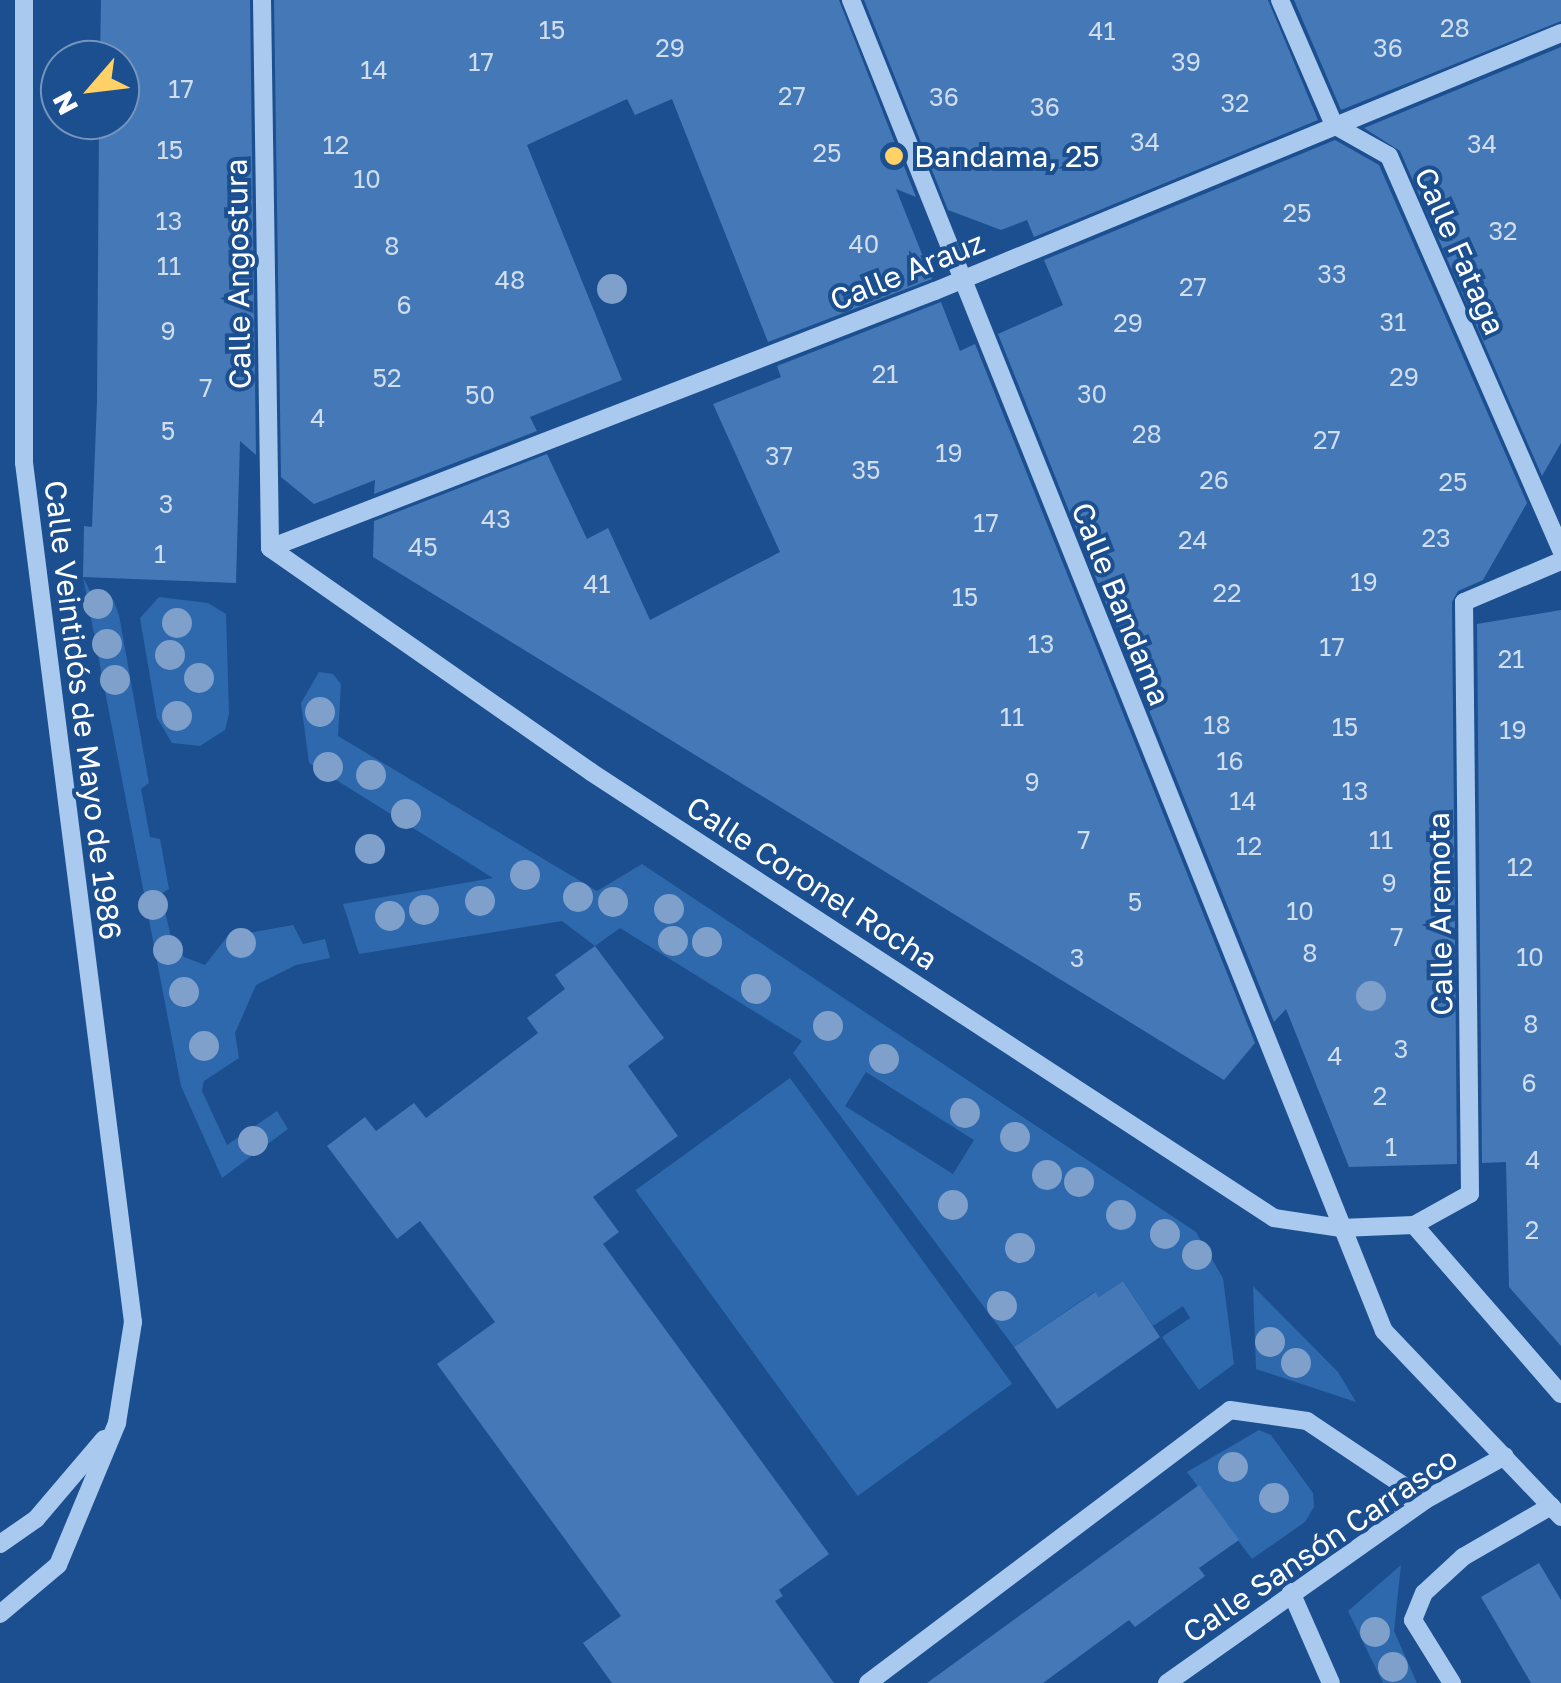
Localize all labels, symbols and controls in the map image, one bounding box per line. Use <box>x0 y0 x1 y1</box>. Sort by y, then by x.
house number: 28 <box>1440 13 1470 43</box>
house number: 15 <box>539 15 565 45</box>
house number: 41 <box>1088 16 1116 46</box>
house number: 29 <box>655 33 685 63</box>
house number: 36 <box>1373 33 1403 63</box>
north arrow <box>40 40 140 140</box>
house number: 17 <box>468 47 494 77</box>
house number: 39 <box>1171 47 1201 77</box>
house number: 14 <box>360 55 388 85</box>
house number: 17 <box>168 74 194 104</box>
house number: 27 <box>778 81 806 111</box>
house number: 36 <box>929 82 959 112</box>
text: N <box>45 86 84 121</box>
house number: 32 <box>1220 88 1250 118</box>
house number: 36 <box>1030 92 1060 122</box>
house number: 34 <box>1130 127 1160 157</box>
house number: 34 <box>1467 129 1497 159</box>
house number: 12 <box>323 130 349 160</box>
house number: 15 <box>157 135 183 165</box>
house number: 25 <box>813 138 841 168</box>
place label: Bandama, 25 <box>914 138 1100 174</box>
marker: Bandama, 25 <box>883 145 905 167</box>
street label: Calle Angostura <box>218 158 258 390</box>
street label: Calle Fataga <box>1407 162 1513 340</box>
house number: 10 <box>353 164 381 194</box>
house number: 25 <box>1283 198 1311 228</box>
house number: 13 <box>156 206 182 236</box>
house number: 32 <box>1488 216 1518 246</box>
street label: Calle Arauz <box>825 224 989 318</box>
house number: 40 <box>849 229 879 259</box>
house number: 8 <box>384 231 400 261</box>
house number: 11 <box>157 251 181 281</box>
house number: 33 <box>1317 259 1347 289</box>
house number: 48 <box>495 265 525 295</box>
house number: 27 <box>1179 272 1207 302</box>
house number: 6 <box>396 290 412 320</box>
house number: 31 <box>1380 307 1406 337</box>
house number: 29 <box>1113 308 1143 338</box>
house number: 9 <box>160 316 176 346</box>
house number: 21 <box>872 359 898 389</box>
house number: 29 <box>1389 362 1419 392</box>
house number: 52 <box>373 363 401 393</box>
house number: 7 <box>199 373 213 403</box>
house number: 30 <box>1077 379 1107 409</box>
house number: 50 <box>465 380 495 410</box>
house number: 4 <box>310 403 326 433</box>
house number: 5 <box>161 416 175 446</box>
house number: 28 <box>1132 419 1162 449</box>
house number: 27 <box>1313 425 1341 455</box>
house number: 19 <box>935 438 963 468</box>
house number: 37 <box>765 441 793 471</box>
house number: 35 <box>851 455 881 485</box>
house number: 26 <box>1199 465 1229 495</box>
house number: 25 <box>1439 467 1467 497</box>
street label: Calle Veintidós de Mayo de 1986 <box>37 478 129 942</box>
house number: 3 <box>159 489 173 519</box>
street label: Calle Bandama <box>1064 497 1178 711</box>
house number: 43 <box>481 504 511 534</box>
house number: 17 <box>973 508 999 538</box>
house number: 23 <box>1421 523 1451 553</box>
house number: 24 <box>1178 525 1208 555</box>
house number: 45 <box>408 532 438 562</box>
house number: 1 <box>154 539 166 569</box>
house number: 19 <box>1350 567 1378 597</box>
house number: 41 <box>583 569 611 599</box>
house number: 22 <box>1213 578 1241 608</box>
house number: 15 <box>952 582 978 612</box>
house number: 13 <box>1028 629 1054 659</box>
house number: 17 <box>1319 632 1345 662</box>
house number: 21 <box>1498 644 1524 674</box>
house number: 11 <box>1000 702 1024 732</box>
house number: 18 <box>1203 710 1231 740</box>
house number: 15 <box>1332 712 1358 742</box>
house number: 19 <box>1499 715 1527 745</box>
house number: 16 <box>1216 746 1244 776</box>
house number: 9 <box>1024 767 1040 797</box>
house number: 13 <box>1342 776 1368 806</box>
house number: 14 <box>1229 786 1257 816</box>
street label: Calle Coronel Rocha <box>680 788 944 978</box>
street label: Calle Aremota <box>1420 812 1460 1016</box>
house number: 7 <box>1077 825 1091 855</box>
house number: 11 <box>1369 825 1393 855</box>
house number: 12 <box>1236 831 1262 861</box>
house number: 12 <box>1507 852 1533 882</box>
house number: 9 <box>1381 868 1397 898</box>
house number: 5 <box>1128 887 1142 917</box>
house number: 10 <box>1286 896 1314 926</box>
house number: 7 <box>1390 922 1404 952</box>
house number: 8 <box>1302 938 1318 968</box>
house number: 10 <box>1516 942 1544 972</box>
house number: 3 <box>1070 943 1084 973</box>
house number: 8 <box>1523 1009 1539 1039</box>
house number: 3 <box>1394 1034 1408 1064</box>
house number: 4 <box>1327 1041 1343 1071</box>
house number: 6 <box>1521 1068 1537 1098</box>
house number: 2 <box>1373 1081 1387 1111</box>
house number: 1 <box>1385 1132 1397 1162</box>
house number: 4 <box>1525 1145 1541 1175</box>
house number: 2 <box>1525 1215 1539 1245</box>
street label: Calle Sansón Carrasco <box>1176 1440 1464 1650</box>

